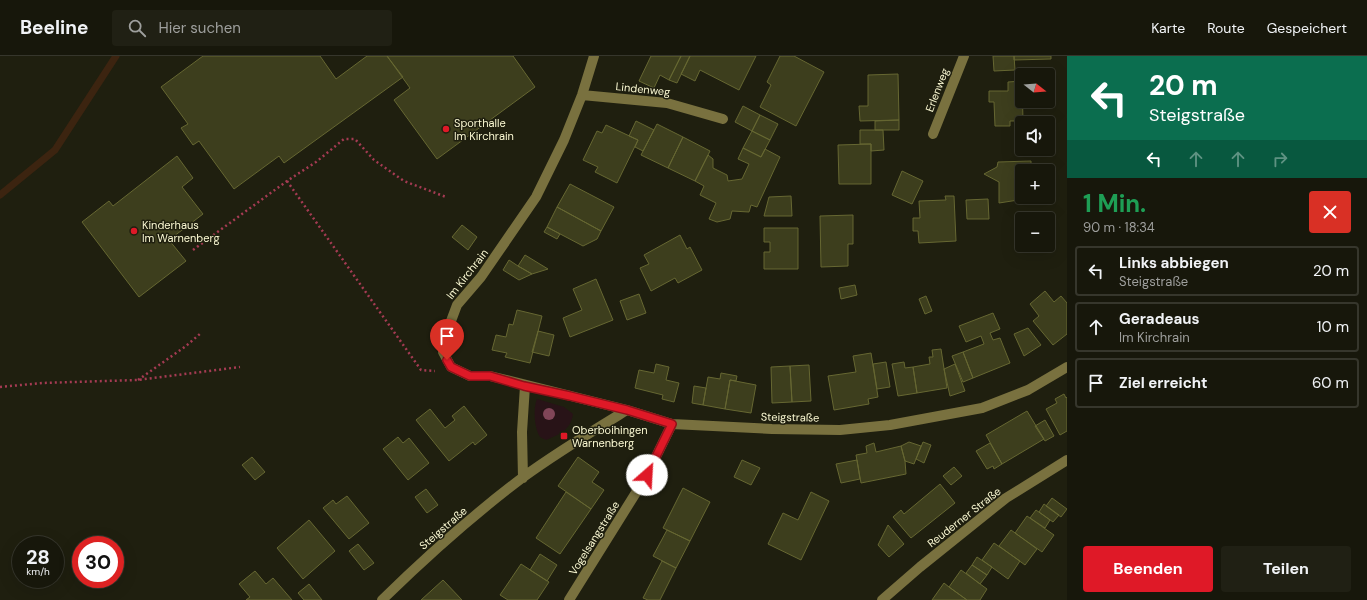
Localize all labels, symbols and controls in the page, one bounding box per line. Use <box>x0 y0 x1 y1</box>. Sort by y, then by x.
search box <box>112 10 392 46</box>
text: Beeline <box>20 15 88 40</box>
icon: search <box>126 17 148 39</box>
text: Hier suchen <box>158 18 241 38</box>
text: Karte <box>1151 19 1185 37</box>
text: Route <box>1207 19 1245 37</box>
text: Gespeichert <box>1267 19 1347 37</box>
street label: Erlenweg <box>922 66 952 114</box>
text: 20 m <box>1149 67 1218 104</box>
north arrow <box>1015 68 1055 108</box>
map controls <box>1015 68 1055 252</box>
icon: left <box>1083 72 1135 124</box>
street label: Lindenweg <box>615 79 671 99</box>
text: Steigstraße <box>1149 103 1245 127</box>
place label: Sporthalle Im Kirchrain <box>454 116 514 143</box>
button: sound <box>1015 116 1055 156</box>
marker: Sporthalle Im Kirchrain <box>441 124 451 134</box>
icon: left <box>1143 148 1165 170</box>
icon: ahead <box>1185 148 1207 170</box>
icon: ahead <box>1227 148 1249 170</box>
icon: right <box>1269 148 1291 170</box>
button: + <box>1015 164 1055 204</box>
text: 1 Min. <box>1083 188 1146 219</box>
button: close <box>1309 191 1351 233</box>
button: − <box>1015 212 1055 252</box>
place label: Kinderhaus Im Warnenberg <box>142 218 220 245</box>
text: 90 m · 18:34 <box>1083 219 1155 236</box>
marker: Kinderhaus Im Warnenberg <box>129 226 139 236</box>
street label: Im Kirchrain <box>443 246 491 302</box>
text: Links abbiegen <box>1119 253 1229 273</box>
icon: left <box>1085 260 1107 282</box>
text: 20 m <box>1313 261 1349 281</box>
text: Steigstraße <box>1119 273 1188 290</box>
text: Geradeaus <box>1119 309 1200 329</box>
icon: ahead <box>1085 316 1107 338</box>
text: 10 m <box>1317 317 1349 337</box>
pin <box>430 319 464 360</box>
icon: arrive <box>436 325 458 347</box>
text: Im Kirchrain <box>1119 329 1190 346</box>
icon: arrive <box>1085 372 1107 394</box>
text: Ziel erreicht <box>1119 373 1208 393</box>
text: 60 m <box>1312 373 1349 393</box>
street label: Steigstraße <box>761 409 819 425</box>
place label: Oberboihingen Warnenberg <box>572 423 648 450</box>
marker: Oberboihingen Warnenberg <box>559 431 569 441</box>
position arrow <box>626 454 668 496</box>
street label: Reuderner Straße <box>924 484 1004 550</box>
street label: Vogelsangstraße <box>566 498 622 578</box>
street label: Steigstraße <box>416 504 470 552</box>
speed limit sign: 30 <box>72 536 124 588</box>
text: 28 <box>26 544 50 570</box>
button: Beenden <box>1083 546 1213 592</box>
button: Teilen <box>1221 546 1351 592</box>
text: km/h <box>26 565 50 578</box>

